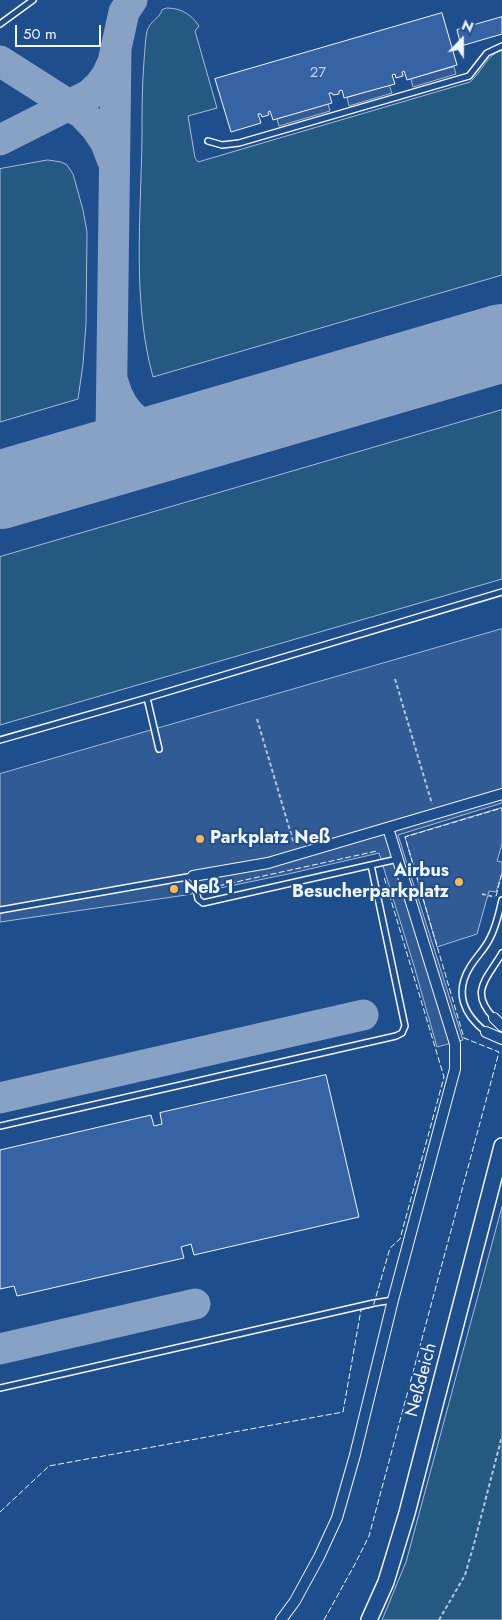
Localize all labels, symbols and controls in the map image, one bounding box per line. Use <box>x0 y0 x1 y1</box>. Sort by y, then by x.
scale bar <box>18 15 104 47</box>
north arrow <box>437 15 487 65</box>
text: N <box>459 15 477 37</box>
text: 50 m <box>23 23 57 45</box>
house number: 27 <box>310 64 326 82</box>
place label: Parkplatz Neß <box>210 828 330 850</box>
marker: Parkplatz Neß <box>194 833 206 845</box>
place label: Airbus Besucherparkplatz <box>292 861 449 904</box>
marker: Airbus Besucherparkplatz <box>453 876 465 888</box>
place label: Neß 1 <box>184 878 234 900</box>
marker: Neß 1 <box>168 883 180 895</box>
street label: Neßdeich <box>402 1341 442 1419</box>

